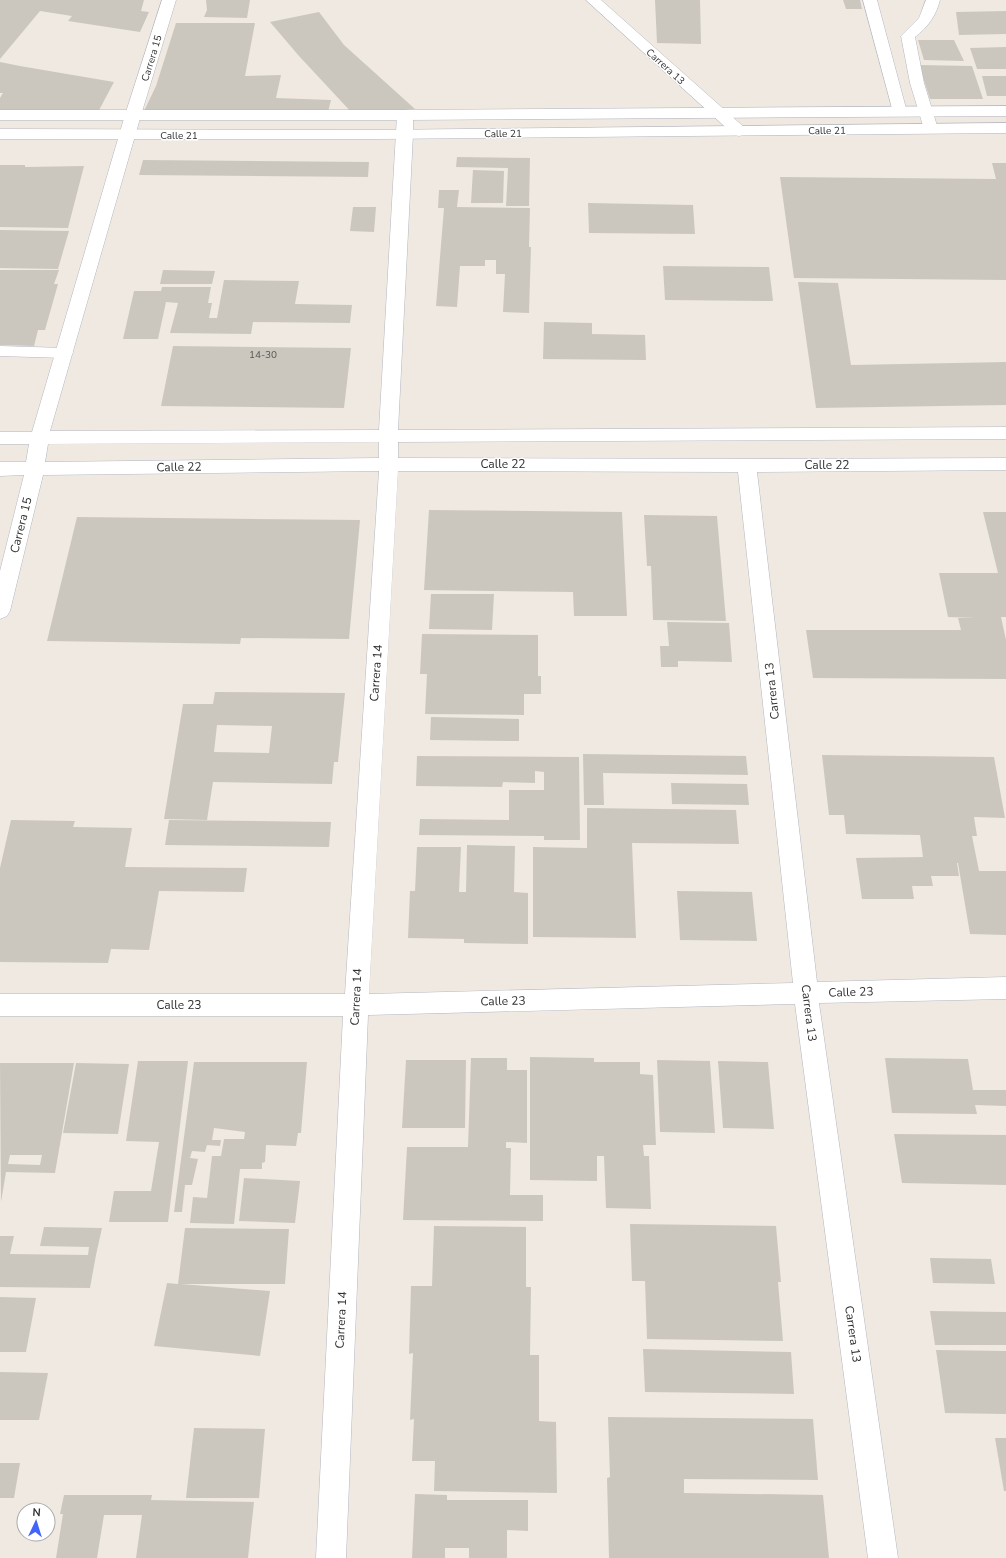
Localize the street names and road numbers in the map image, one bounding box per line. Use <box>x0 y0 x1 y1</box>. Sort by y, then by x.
street label: Carrera 15 <box>138 33 166 83</box>
street label: Carrera 13 <box>643 46 688 88</box>
street label: Calle 21 <box>808 124 846 138</box>
street label: Calle 21 <box>484 127 522 141</box>
street label: Calle 21 <box>160 129 198 143</box>
street label: Calle 22 <box>480 456 526 472</box>
street label: Calle 22 <box>804 457 850 473</box>
street label: Calle 22 <box>156 459 202 475</box>
street label: Carrera 15 <box>6 495 36 555</box>
street label: Carrera 14 <box>366 644 386 702</box>
street label: Carrera 13 <box>761 662 783 720</box>
street label: Carrera 14 <box>347 968 365 1026</box>
street label: Calle 23 <box>828 983 874 1001</box>
street label: Carrera 13 <box>798 984 820 1042</box>
street label: Calle 23 <box>480 993 526 1009</box>
street label: Calle 23 <box>156 997 202 1013</box>
street label: Carrera 14 <box>332 1291 350 1349</box>
street label: Carrera 13 <box>841 1305 865 1363</box>

